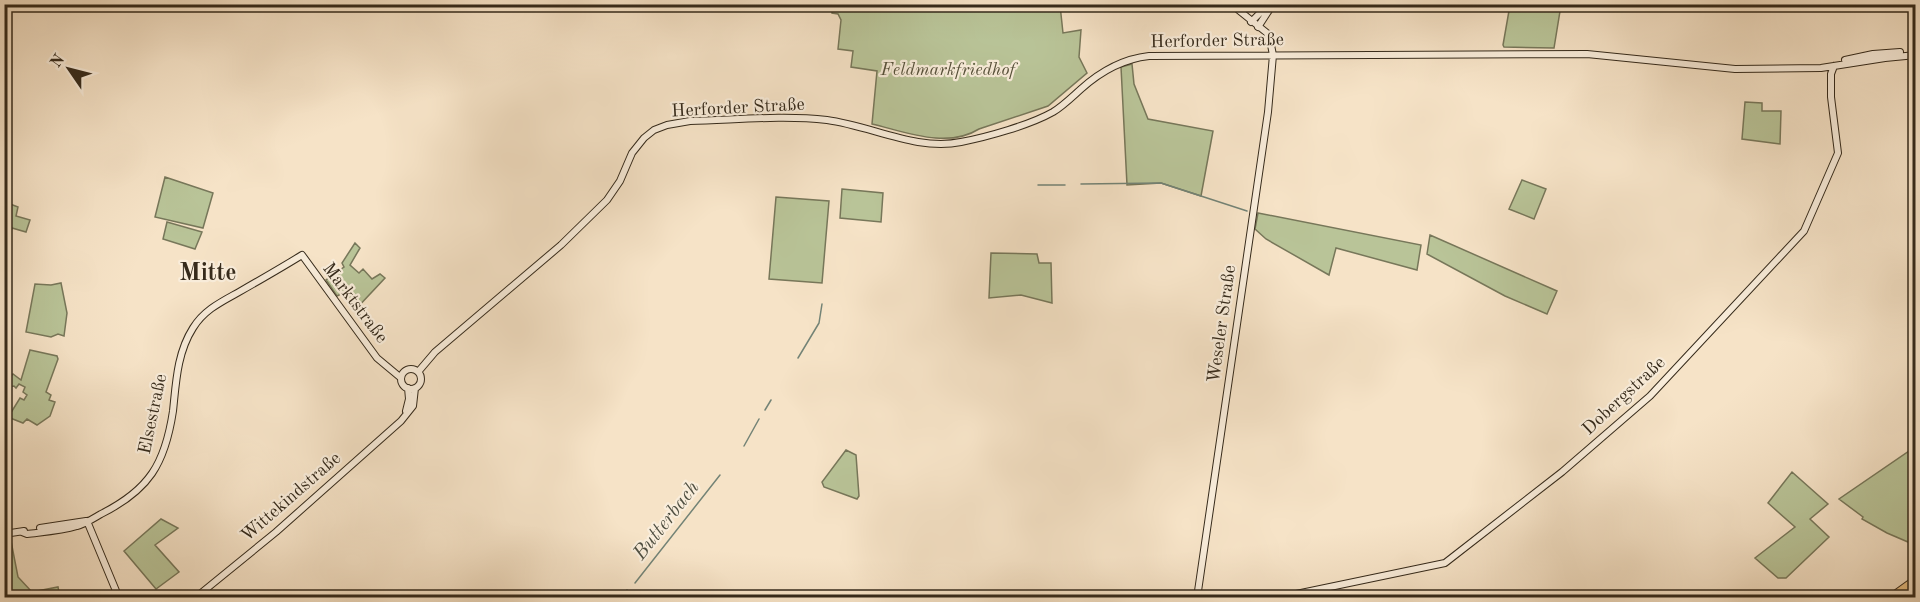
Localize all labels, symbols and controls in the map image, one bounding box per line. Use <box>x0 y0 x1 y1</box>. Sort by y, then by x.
street label: Herforder Straße <box>1150 31 1284 51</box>
north arrow <box>39 39 99 99</box>
text: N <box>48 51 69 71</box>
park label: Feldmarkfriedhof <box>880 61 1019 79</box>
street label: Herforder Straße <box>671 96 805 120</box>
street label: Marktstraße <box>319 260 391 346</box>
district label: Mitte <box>179 262 237 286</box>
street label: Weseler Straße <box>1205 264 1239 384</box>
street label: Dobergstraße <box>1579 353 1669 439</box>
street label: Elsestraße <box>136 372 170 456</box>
street label: Wittekindstraße <box>238 449 344 545</box>
water label: Butterbach <box>630 478 704 565</box>

